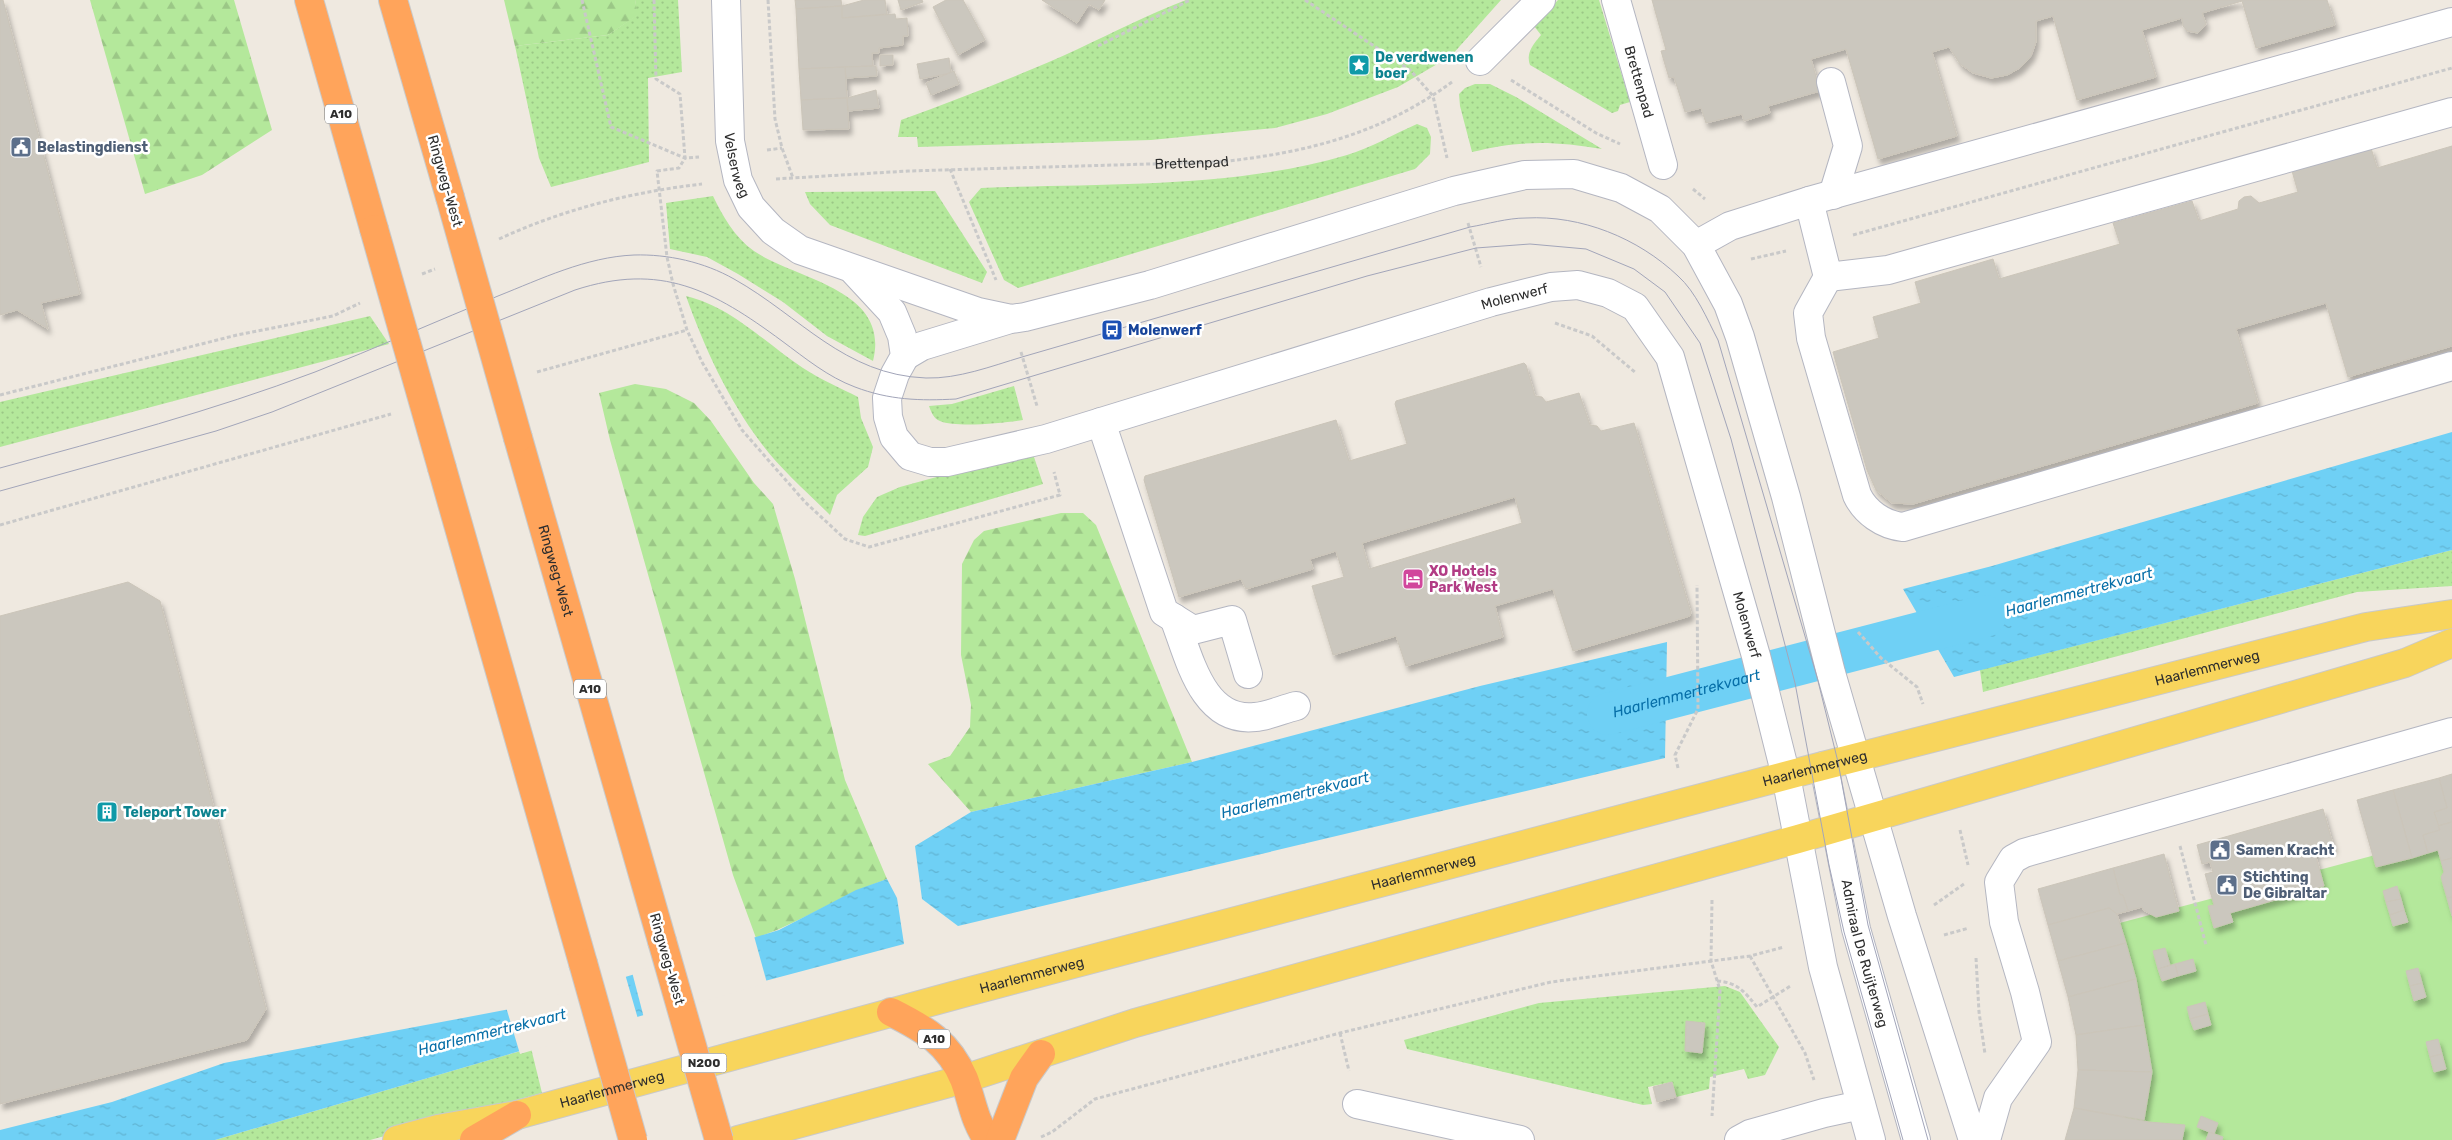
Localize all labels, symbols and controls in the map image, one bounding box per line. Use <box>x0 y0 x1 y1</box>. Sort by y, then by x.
street label: Brettenpad <box>1621 44 1658 120</box>
place label: De verdwenen boer <box>1375 49 1474 82</box>
place icon: De verdwenen boer <box>1347 53 1371 77</box>
road number: A10 <box>325 105 357 124</box>
street label: Velserweg <box>721 132 754 201</box>
street label: Ringweg-West <box>424 133 466 229</box>
public building icon: Belastingdienst <box>9 135 33 159</box>
place label: Belastingdienst <box>37 139 148 156</box>
street label: Brettenpad <box>1154 153 1230 172</box>
street label: Molenwerf <box>1479 279 1550 313</box>
bus stop icon: Molenwerf <box>1100 318 1124 342</box>
place label: Molenwerf <box>1128 322 1203 339</box>
street label: Ringweg-West <box>535 523 577 619</box>
place label: XO Hotels Park West <box>1429 563 1498 596</box>
water label: Haarlemmertrekvaart <box>2003 564 2155 620</box>
hotel icon: XO Hotels Park West <box>1401 567 1425 591</box>
street label: Molenwerf <box>1729 590 1765 661</box>
street label: Haarlemmerweg <box>2153 646 2261 689</box>
water label: Haarlemmertrekvaart <box>1611 666 1762 721</box>
road number: A10 <box>574 680 606 699</box>
street label: Haarlemmerweg <box>1761 747 1869 790</box>
water label: Haarlemmertrekvaart <box>1219 768 1371 822</box>
building icon: Teleport Tower <box>95 800 119 824</box>
place label: Teleport Tower <box>123 804 227 821</box>
public building icon: Samen Kracht <box>2208 838 2232 862</box>
place label: Samen Kracht <box>2236 842 2335 859</box>
street label: Haarlemmerweg <box>1369 850 1477 893</box>
place label: Stichting De Gibraltar <box>2243 869 2328 902</box>
public building icon: Stichting De Gibraltar <box>2215 873 2239 897</box>
street label: Admiraal De Ruijterweg <box>1838 878 1892 1030</box>
street label: Ringweg-West <box>646 911 688 1007</box>
street label: Haarlemmerweg <box>978 953 1086 997</box>
water label: Haarlemmertrekvaart <box>416 1005 568 1059</box>
road number: A10 <box>918 1030 950 1048</box>
road number: N200 <box>682 1054 726 1072</box>
street label: Haarlemmerweg <box>558 1067 666 1111</box>

